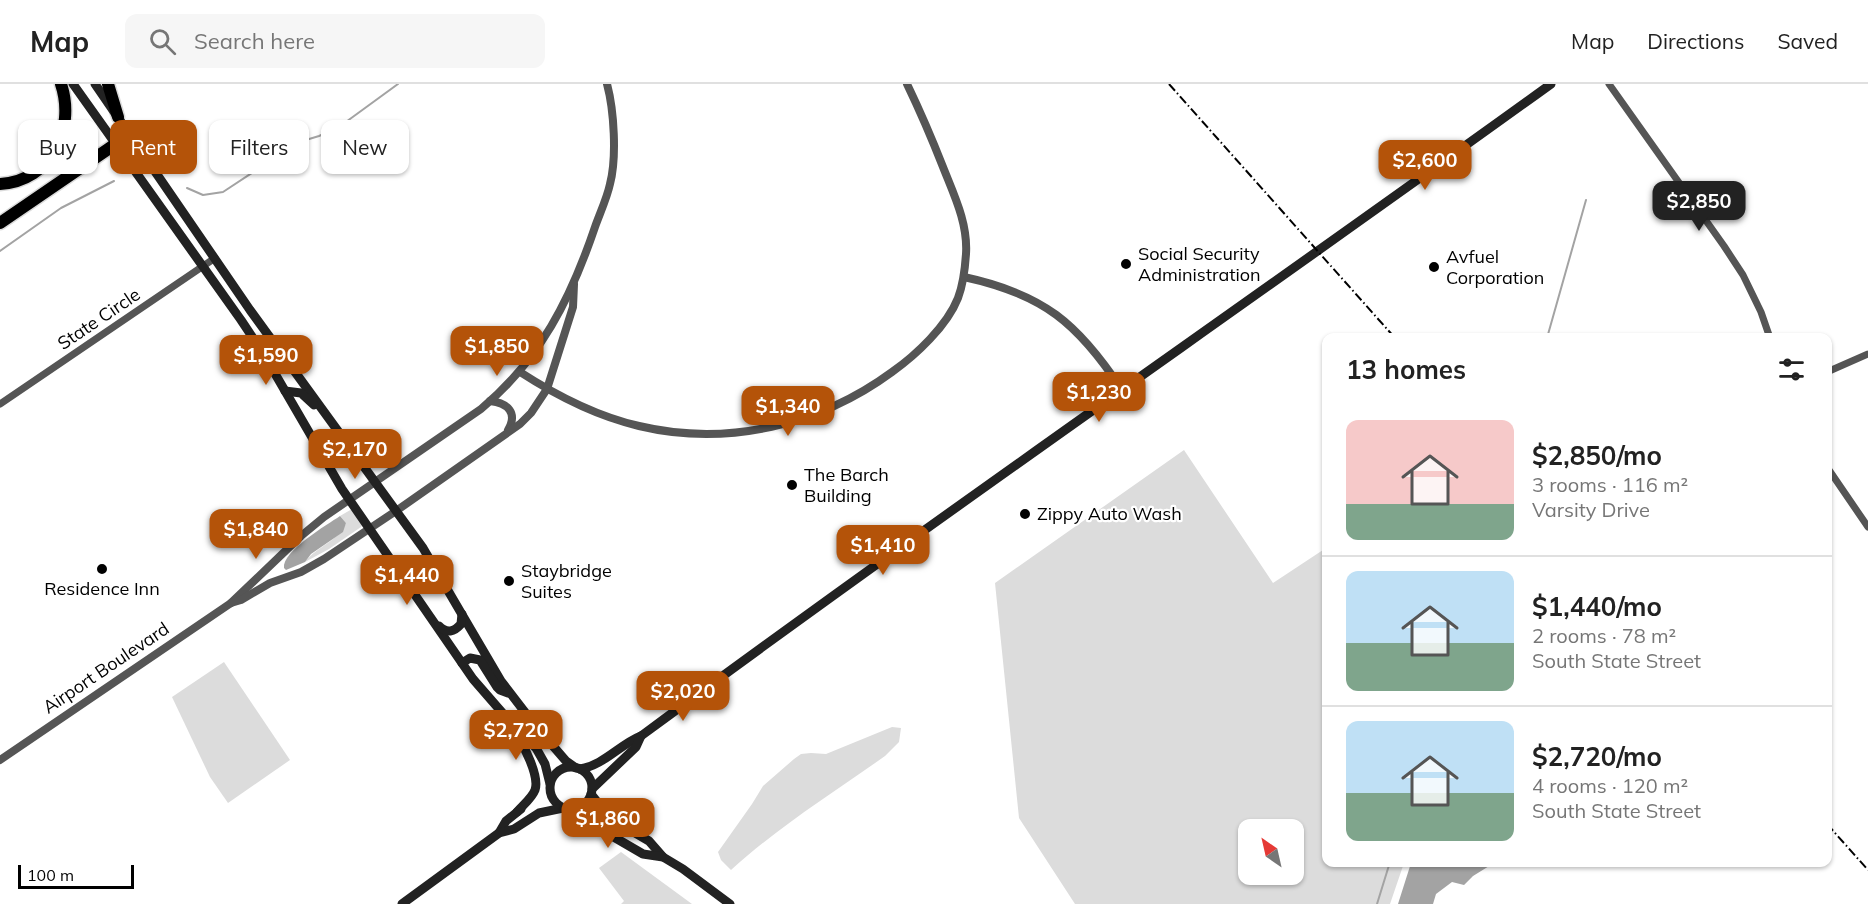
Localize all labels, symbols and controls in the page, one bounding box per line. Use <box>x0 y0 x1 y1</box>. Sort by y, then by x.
search box <box>125 14 545 68</box>
text: Map <box>30 24 89 59</box>
icon: search <box>146 25 179 58</box>
text: Search here <box>194 27 315 55</box>
text: Map <box>1571 28 1614 54</box>
text: Directions <box>1647 28 1744 54</box>
text: Saved <box>1777 28 1838 54</box>
chip: Buy <box>18 120 98 174</box>
chip: Rent <box>110 120 197 174</box>
chip: Filters <box>209 120 309 174</box>
chip: New <box>321 120 409 174</box>
pin: $2,600 <box>1376 140 1474 191</box>
text: $2,600 <box>1393 147 1457 172</box>
pin: $2,850 <box>1650 181 1748 232</box>
text: $2,850 <box>1667 188 1731 213</box>
place label: Social Security Administration <box>1138 242 1261 286</box>
place label: Avfuel Corporation <box>1446 245 1544 289</box>
marker: Social Security Administration <box>1119 257 1133 271</box>
marker: Avfuel Corporation <box>1427 260 1441 274</box>
street label: State Circle <box>53 282 145 355</box>
pin: $1,850 <box>448 326 546 377</box>
text: $1,850 <box>465 333 529 358</box>
pin: $1,590 <box>217 335 315 386</box>
text: $1,590 <box>234 342 298 367</box>
text: 13 homes <box>1346 353 1466 386</box>
icon: filters <box>1775 353 1808 386</box>
pin: $1,230 <box>1050 372 1148 423</box>
text: $1,230 <box>1067 379 1131 404</box>
pin: $1,340 <box>739 386 837 437</box>
text: $1,340 <box>756 393 820 418</box>
pin: $2,170 <box>306 429 404 480</box>
text: $2,170 <box>323 436 387 461</box>
text: $2,850/mo <box>1532 439 1662 472</box>
icon: home <box>1394 444 1466 516</box>
place label: The Barch Building <box>804 463 889 507</box>
text: 3 rooms · 116 m² <box>1532 472 1688 497</box>
marker: The Barch Building <box>785 478 799 492</box>
text: Varsity Drive <box>1532 497 1650 522</box>
place label: Zippy Auto Wash <box>1037 502 1182 525</box>
marker: Zippy Auto Wash <box>1018 507 1032 521</box>
pin: $1,840 <box>207 509 305 560</box>
text: $1,840 <box>224 516 288 541</box>
pin: $1,410 <box>834 525 932 576</box>
text: $1,410 <box>851 532 915 557</box>
pin: $1,440 <box>358 555 456 606</box>
place label: Staybridge Suites <box>521 559 612 603</box>
marker: Residence Inn <box>95 562 109 576</box>
text: $1,440 <box>375 562 439 587</box>
marker: Staybridge Suites <box>502 574 516 588</box>
place label: Residence Inn <box>44 577 160 600</box>
text: $1,440/mo <box>1532 590 1662 623</box>
icon: home <box>1394 595 1466 667</box>
street label: Airport Boulevard <box>38 617 173 718</box>
text: 2 rooms · 78 m² <box>1532 623 1676 648</box>
text: South State Street <box>1532 648 1701 673</box>
pin: $2,020 <box>634 671 732 722</box>
text: $2,020 <box>651 678 715 703</box>
pin: $2,720 <box>467 710 565 761</box>
text: $2,720 <box>484 717 548 742</box>
text: $2,720/mo <box>1532 740 1662 773</box>
icon: home <box>1394 745 1466 817</box>
text: 4 rooms · 120 m² <box>1532 773 1688 798</box>
pin: $1,860 <box>559 798 657 849</box>
text: South State Street <box>1532 798 1701 823</box>
text: $1,860 <box>576 805 640 830</box>
north arrow <box>1238 819 1304 885</box>
map controls <box>1238 819 1304 885</box>
scale bar <box>18 862 134 890</box>
text: 100 m <box>27 865 74 885</box>

